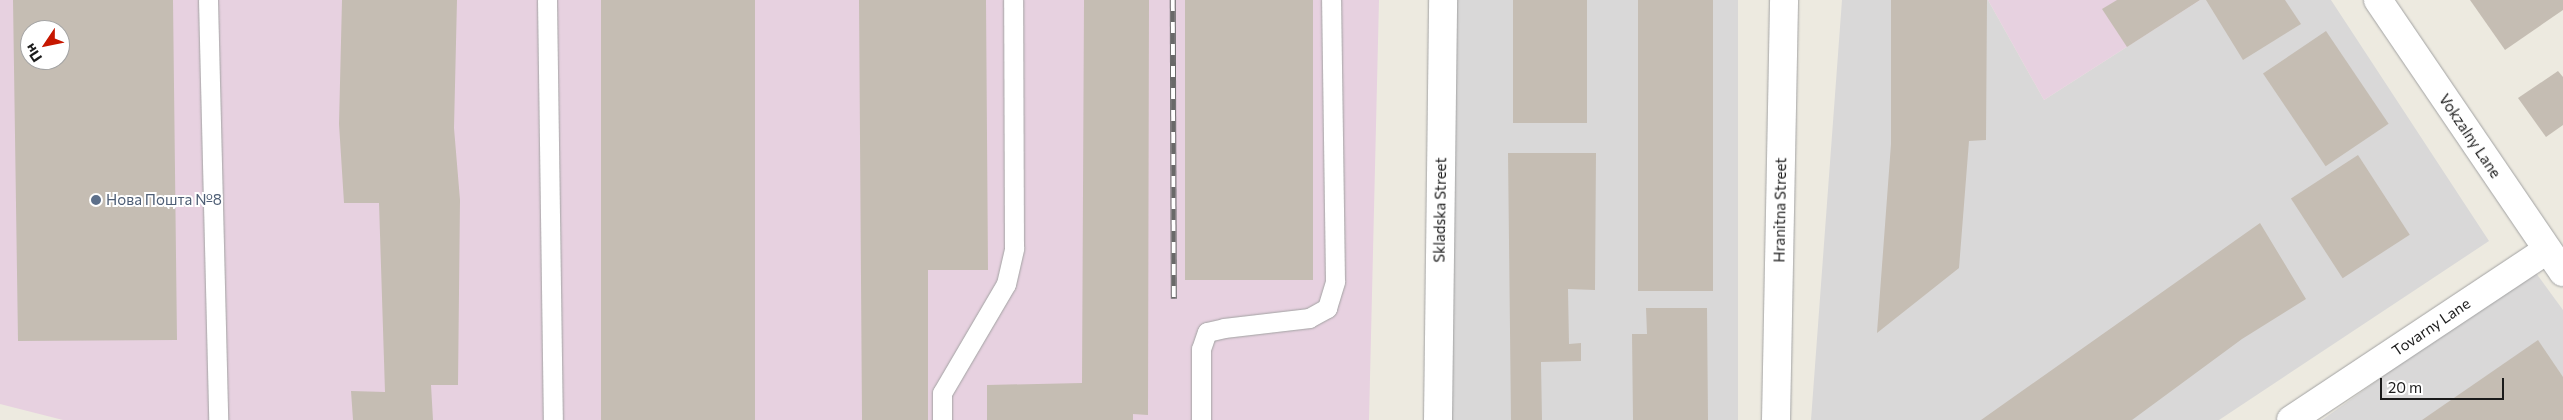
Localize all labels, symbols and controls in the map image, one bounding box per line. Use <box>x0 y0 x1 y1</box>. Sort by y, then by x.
north arrow <box>20 20 70 70</box>
text: Пн <box>21 41 45 66</box>
street label: Vokzalny Lane <box>2435 91 2505 181</box>
street label: Skladska Street <box>1430 157 1450 263</box>
street label: Hranitna Street <box>1770 157 1790 263</box>
place label: Нова Пошта №8 <box>106 191 222 209</box>
marker: Нова Пошта №8 <box>90 194 102 206</box>
street label: Tovarny Lane <box>2388 294 2474 360</box>
scale bar <box>2383 368 2507 400</box>
text: 20 m <box>2388 378 2422 396</box>

